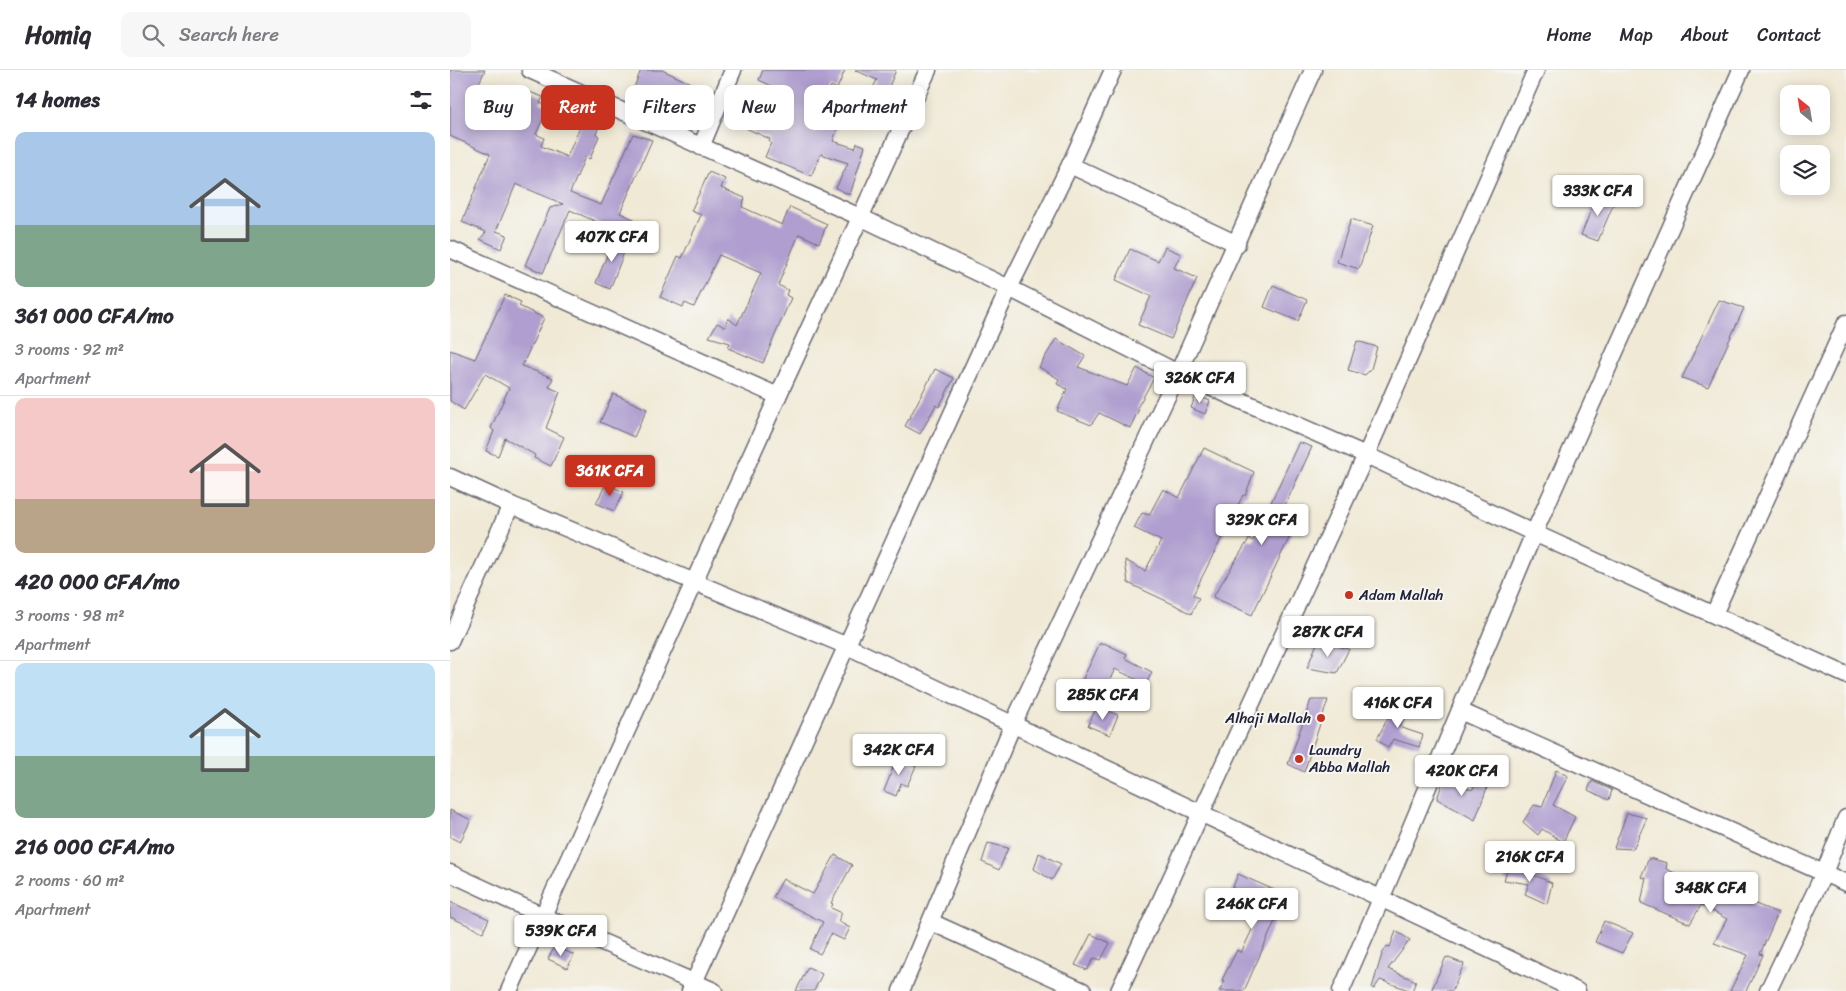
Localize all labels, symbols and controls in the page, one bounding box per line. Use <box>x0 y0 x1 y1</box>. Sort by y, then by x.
search box <box>121 12 471 57</box>
text: Homiq <box>25 14 91 56</box>
text: Search here <box>179 18 279 51</box>
text: Home <box>1547 19 1592 51</box>
text: Map <box>1620 19 1653 51</box>
text: About <box>1681 19 1729 51</box>
text: Contact <box>1757 19 1821 51</box>
icon: search <box>139 21 167 49</box>
text: 14 homes <box>15 81 100 119</box>
chip: Buy <box>465 85 531 130</box>
chip: Rent <box>541 85 615 130</box>
chip: Filters <box>625 85 714 130</box>
chip: New <box>724 85 794 130</box>
chip: Apartment <box>804 85 925 130</box>
north arrow <box>1780 85 1830 135</box>
map controls <box>1780 85 1830 195</box>
icon: filters <box>407 86 435 114</box>
button: layers <box>1780 145 1830 195</box>
icon: home <box>180 165 270 255</box>
pin: 333K CFA <box>1546 174 1650 217</box>
text: 333K CFA <box>1563 176 1633 205</box>
pin: 407K CFA <box>560 220 664 263</box>
text: 407K CFA <box>576 222 648 251</box>
text: 361 000 CFA/mo <box>15 297 174 335</box>
text: 3 rooms · 92 m² <box>15 335 124 364</box>
pin: 326K CFA <box>1148 362 1252 404</box>
text: 326K CFA <box>1165 363 1235 392</box>
text: Apartment <box>15 364 91 393</box>
icon: home <box>180 430 270 520</box>
pin: 361K CFA <box>558 454 662 497</box>
text: 361K CFA <box>576 456 644 485</box>
pin: 329K CFA <box>1210 504 1314 546</box>
text: 329K CFA <box>1227 505 1297 534</box>
text: 420 000 CFA/mo <box>15 563 180 601</box>
place label: Adam Mallah <box>1358 582 1444 608</box>
marker: Adam Mallah <box>1343 589 1355 601</box>
text: 3 rooms · 98 m² <box>15 601 124 630</box>
pin: 287K CFA <box>1276 616 1380 658</box>
text: 287K CFA <box>1292 617 1364 646</box>
text: Apartment <box>15 630 91 659</box>
pin: 285K CFA <box>1051 678 1155 721</box>
text: 285K CFA <box>1067 680 1139 709</box>
pin: 416K CFA <box>1346 686 1450 729</box>
text: 416K CFA <box>1363 688 1433 717</box>
icon: home <box>180 695 270 785</box>
place label: Alhaji Mallah <box>1224 705 1311 731</box>
marker: Alhaji Mallah <box>1315 712 1327 724</box>
pin: 342K CFA <box>847 734 951 776</box>
text: 342K CFA <box>863 735 935 764</box>
place label: Laundry Abba Mallah <box>1308 737 1390 780</box>
marker: Laundry Abba Mallah <box>1293 753 1305 765</box>
pin: 420K CFA <box>1410 754 1514 797</box>
text: 420K CFA <box>1426 756 1498 785</box>
text: 216 000 CFA/mo <box>15 828 174 866</box>
pin: 216K CFA <box>1478 840 1582 883</box>
text: 216K CFA <box>1496 842 1564 871</box>
text: 2 rooms · 60 m² <box>15 866 125 895</box>
pin: 348K CFA <box>1659 872 1763 914</box>
text: 348K CFA <box>1675 873 1747 902</box>
pin: 246K CFA <box>1200 888 1304 930</box>
text: 246K CFA <box>1216 889 1288 918</box>
text: Apartment <box>15 895 91 924</box>
pin: 539K CFA <box>509 914 613 957</box>
text: 539K CFA <box>525 916 597 945</box>

